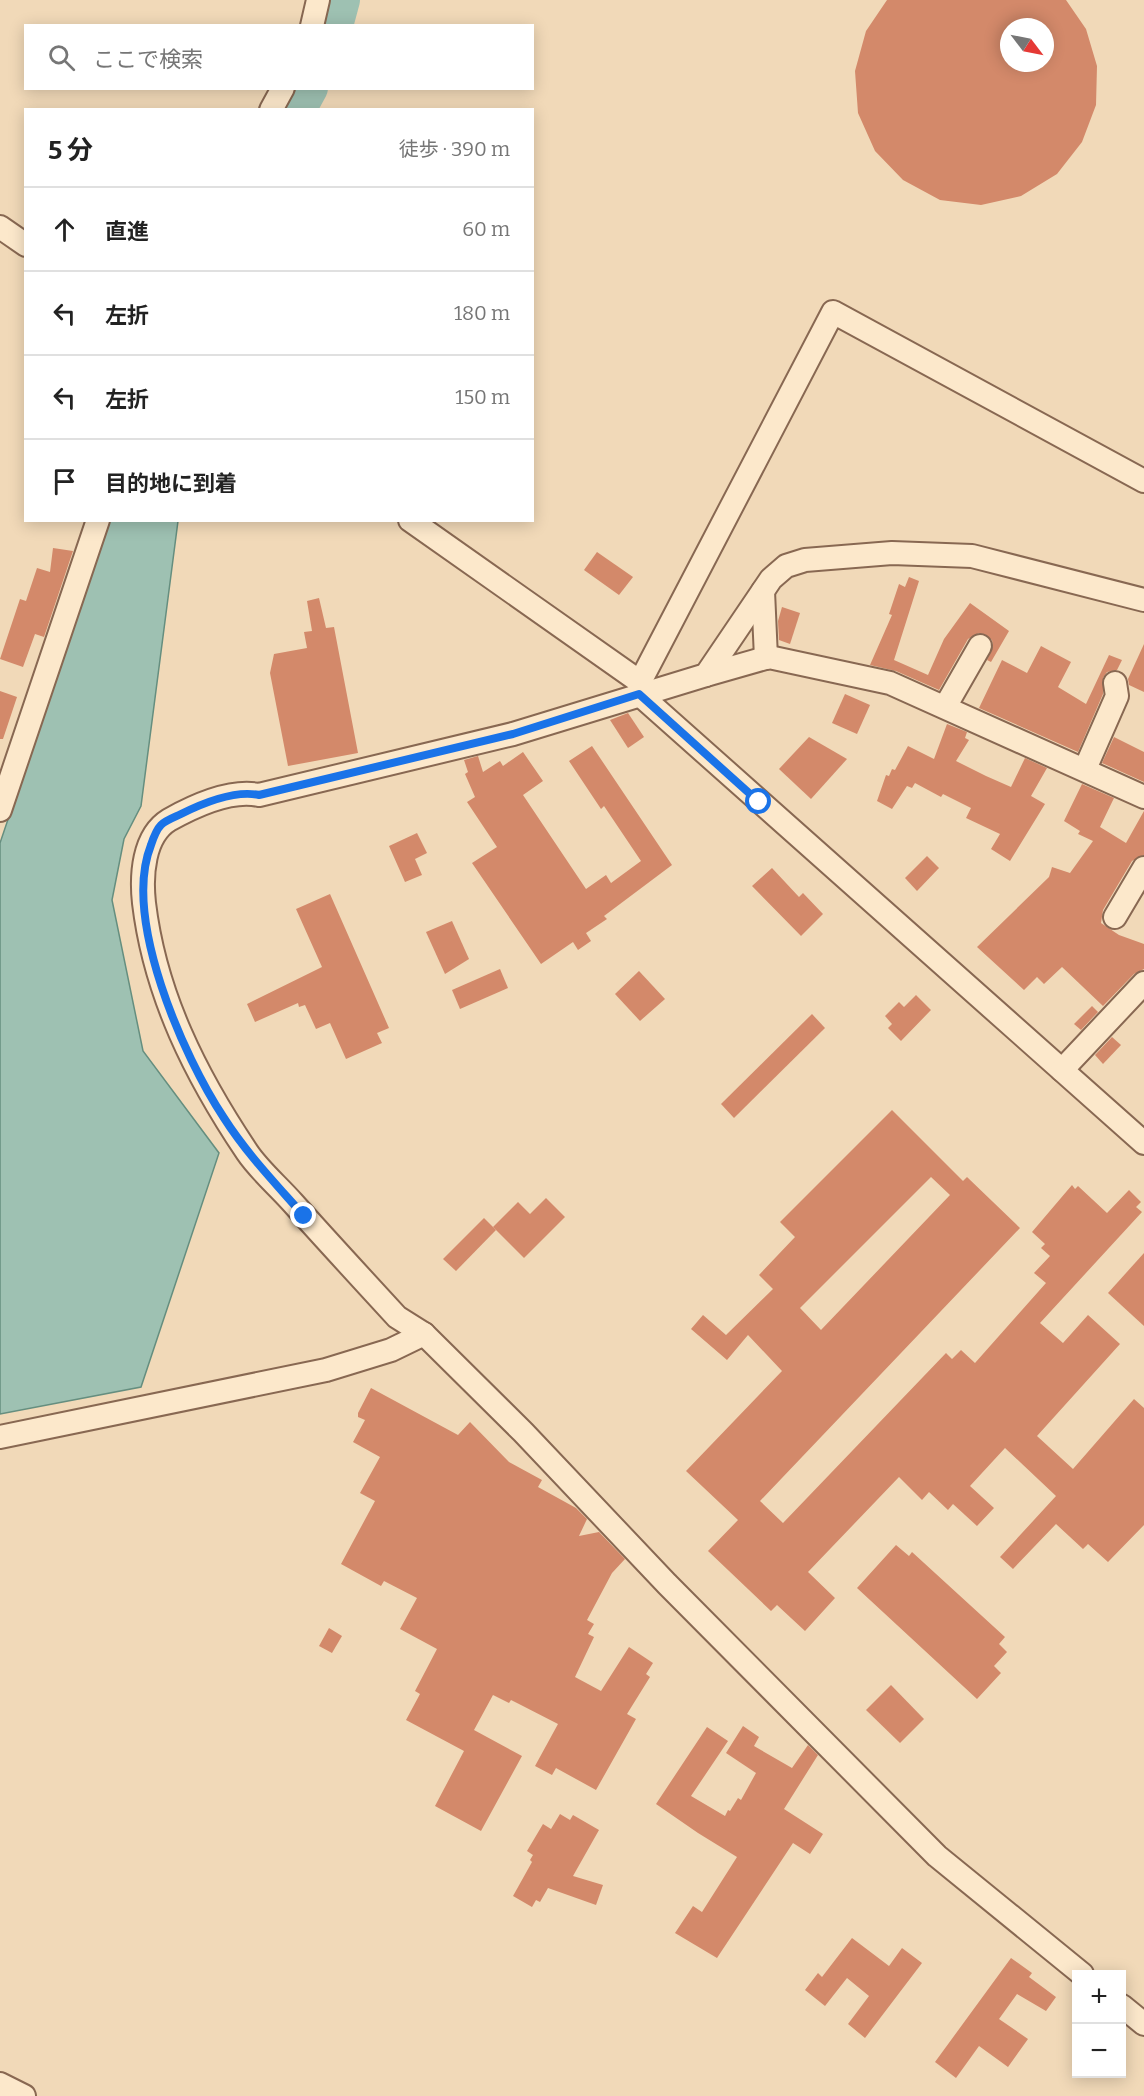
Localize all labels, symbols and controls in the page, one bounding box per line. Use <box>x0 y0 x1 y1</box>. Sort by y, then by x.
north arrow <box>1000 18 1054 72</box>
search box <box>24 24 534 90</box>
icon: search <box>45 41 78 74</box>
text: ここで検索 <box>93 46 203 73</box>
text: 5 分 <box>48 135 93 166</box>
text: 徒歩 · 390 m <box>399 137 510 161</box>
icon: ahead <box>48 213 81 246</box>
text: 60 m <box>462 217 510 241</box>
text: 直進 <box>105 218 149 245</box>
icon: left <box>48 297 81 330</box>
text: 180 m <box>454 301 510 325</box>
text: 左折 <box>105 302 149 329</box>
icon: left <box>48 381 81 414</box>
text: 150 m <box>455 385 510 409</box>
text: 左折 <box>105 386 149 413</box>
icon: arrive <box>48 465 81 498</box>
text: 目的地に到着 <box>105 470 237 497</box>
route start <box>745 788 771 814</box>
route end <box>290 1202 316 1228</box>
map controls <box>1072 1970 1126 2078</box>
button: + <box>1072 1970 1126 2024</box>
button: − <box>1072 2024 1126 2078</box>

